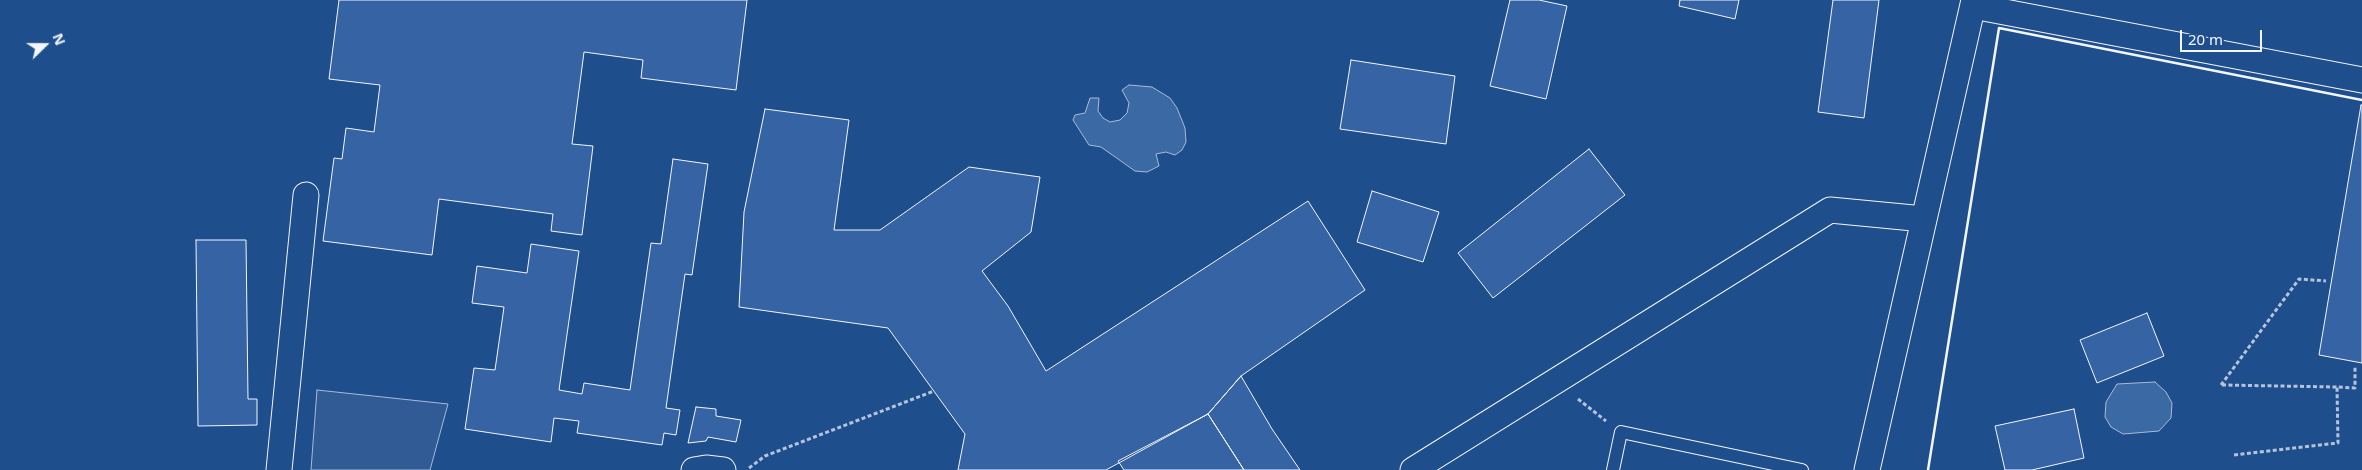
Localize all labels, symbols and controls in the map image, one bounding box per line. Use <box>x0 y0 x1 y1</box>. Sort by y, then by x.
north arrow <box>20 20 70 70</box>
scale bar <box>2182 20 2264 52</box>
text: 20 m <box>2188 29 2223 49</box>
text: N <box>48 30 70 48</box>

